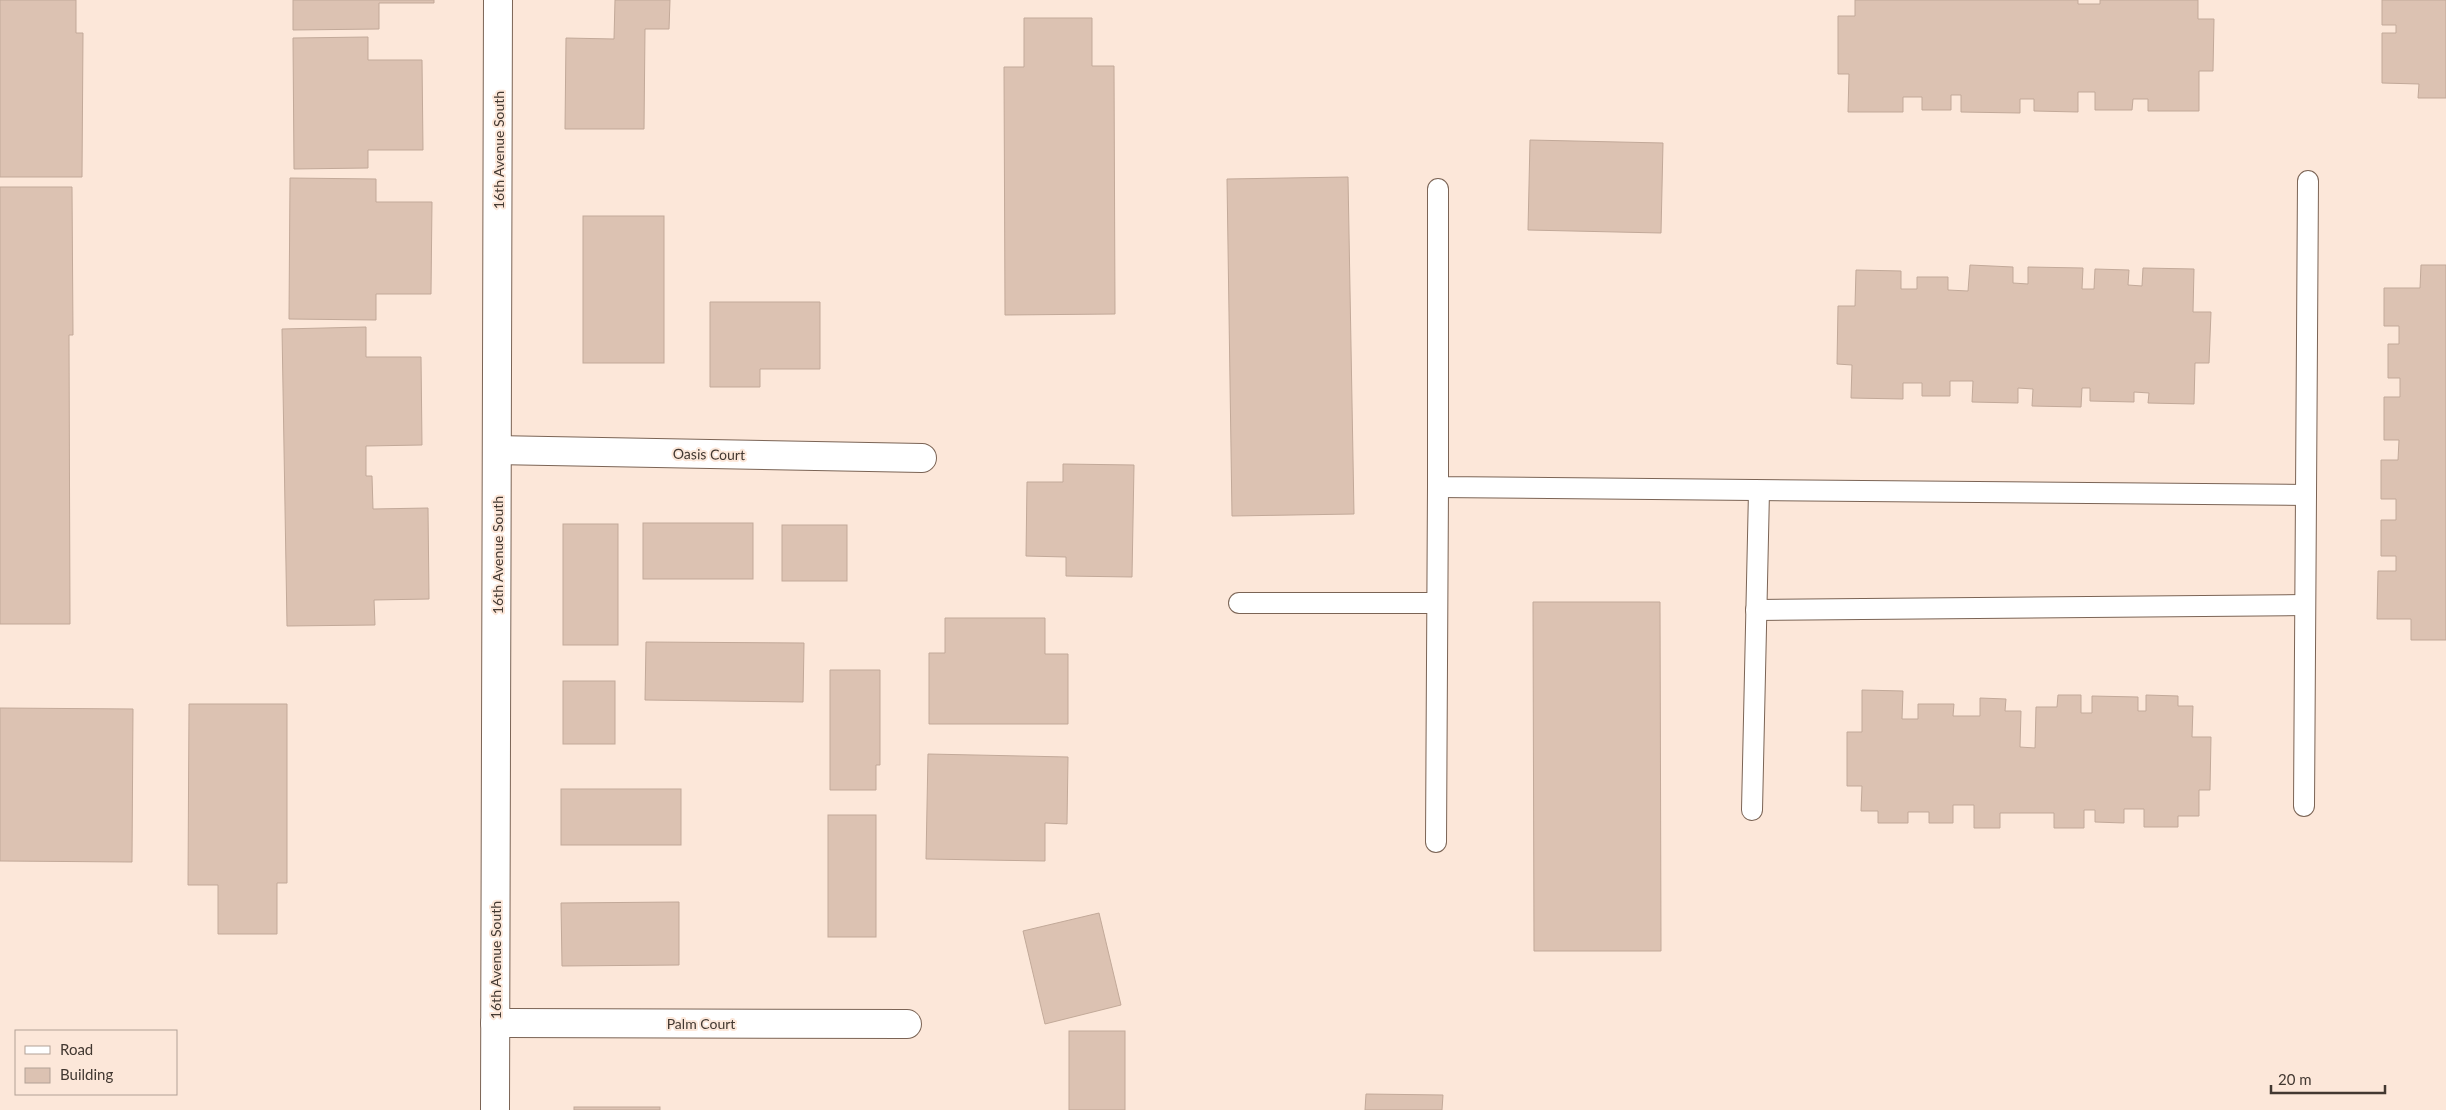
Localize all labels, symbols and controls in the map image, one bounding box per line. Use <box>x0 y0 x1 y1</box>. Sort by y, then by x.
street label: 16th Avenue South <box>490 91 507 209</box>
street label: Oasis Court <box>673 445 745 463</box>
street label: 16th Avenue South <box>489 496 506 614</box>
street label: 16th Avenue South <box>487 901 504 1019</box>
street label: Palm Court <box>667 1015 735 1032</box>
legend <box>15 1030 178 1095</box>
text: Road <box>60 1040 93 1058</box>
scale bar <box>2271 1062 2385 1094</box>
text: Building <box>60 1065 113 1083</box>
text: 20 m <box>2278 1070 2312 1088</box>

